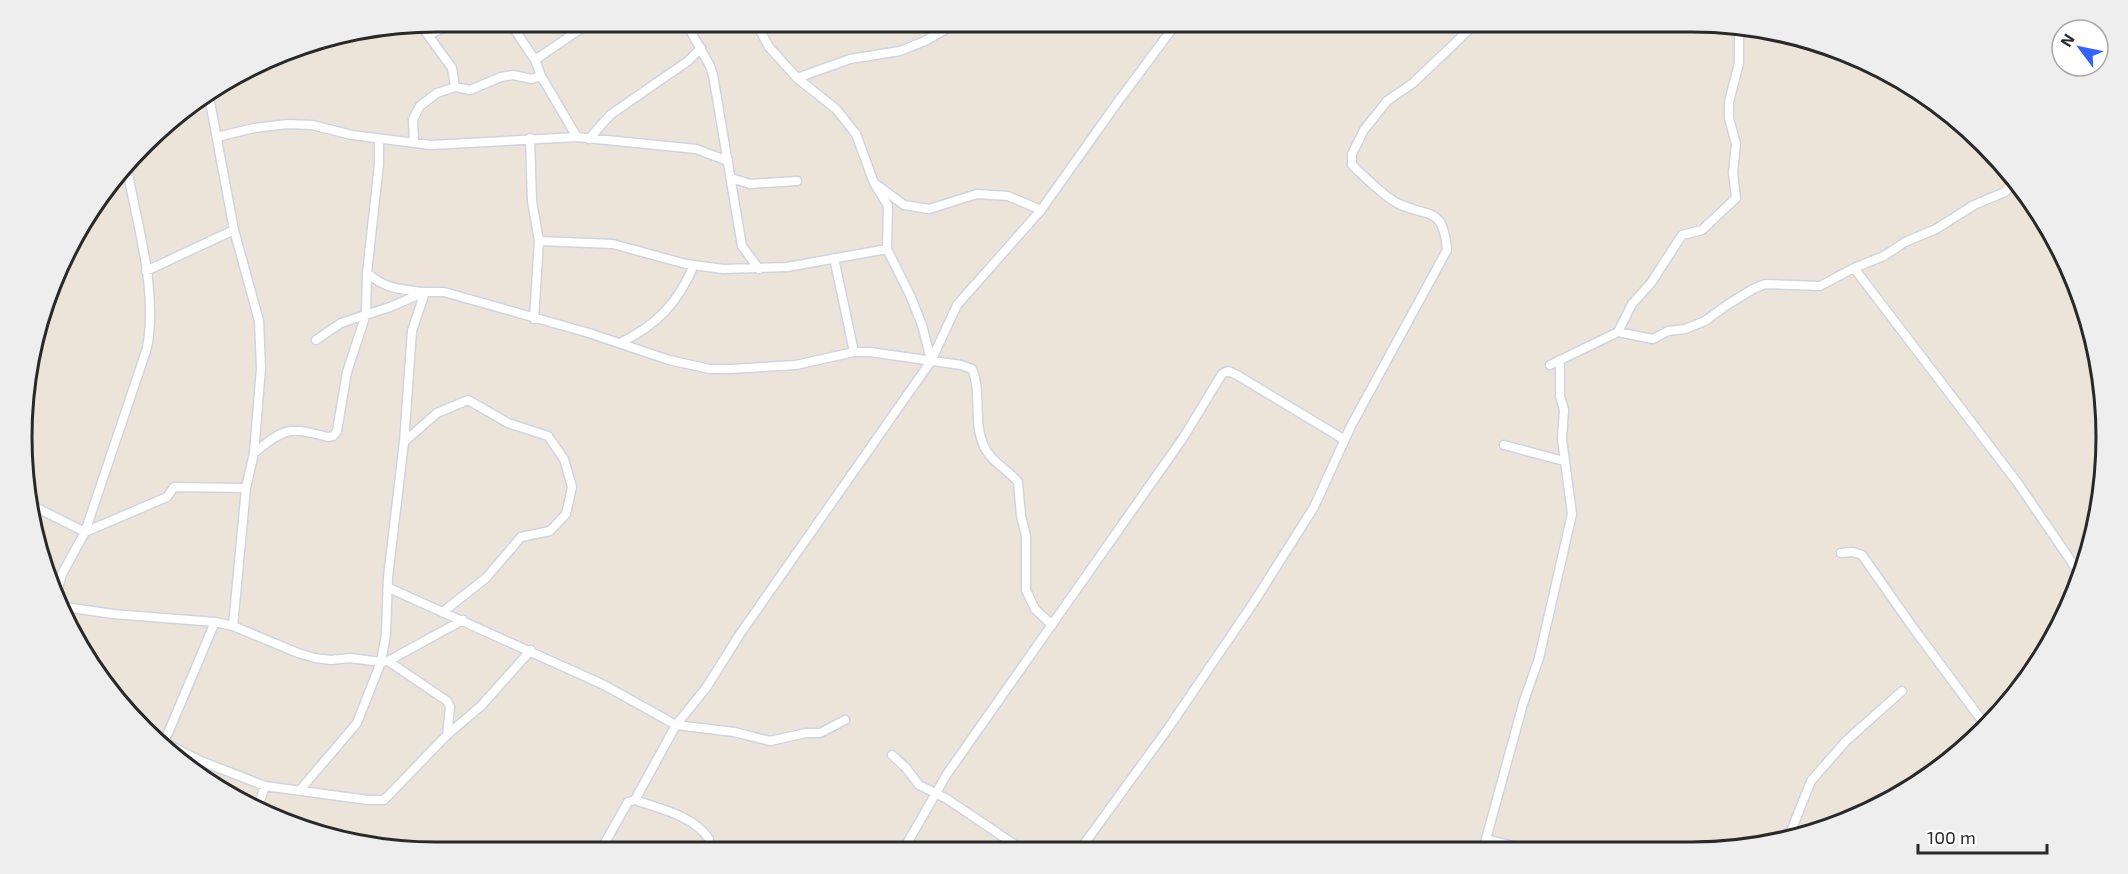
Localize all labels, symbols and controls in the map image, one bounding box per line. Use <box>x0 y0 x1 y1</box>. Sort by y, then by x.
north arrow <box>2050 18 2110 78</box>
text: N <box>2056 30 2078 50</box>
scale bar <box>1918 817 2047 855</box>
text: 100 m <box>1927 826 1976 848</box>

